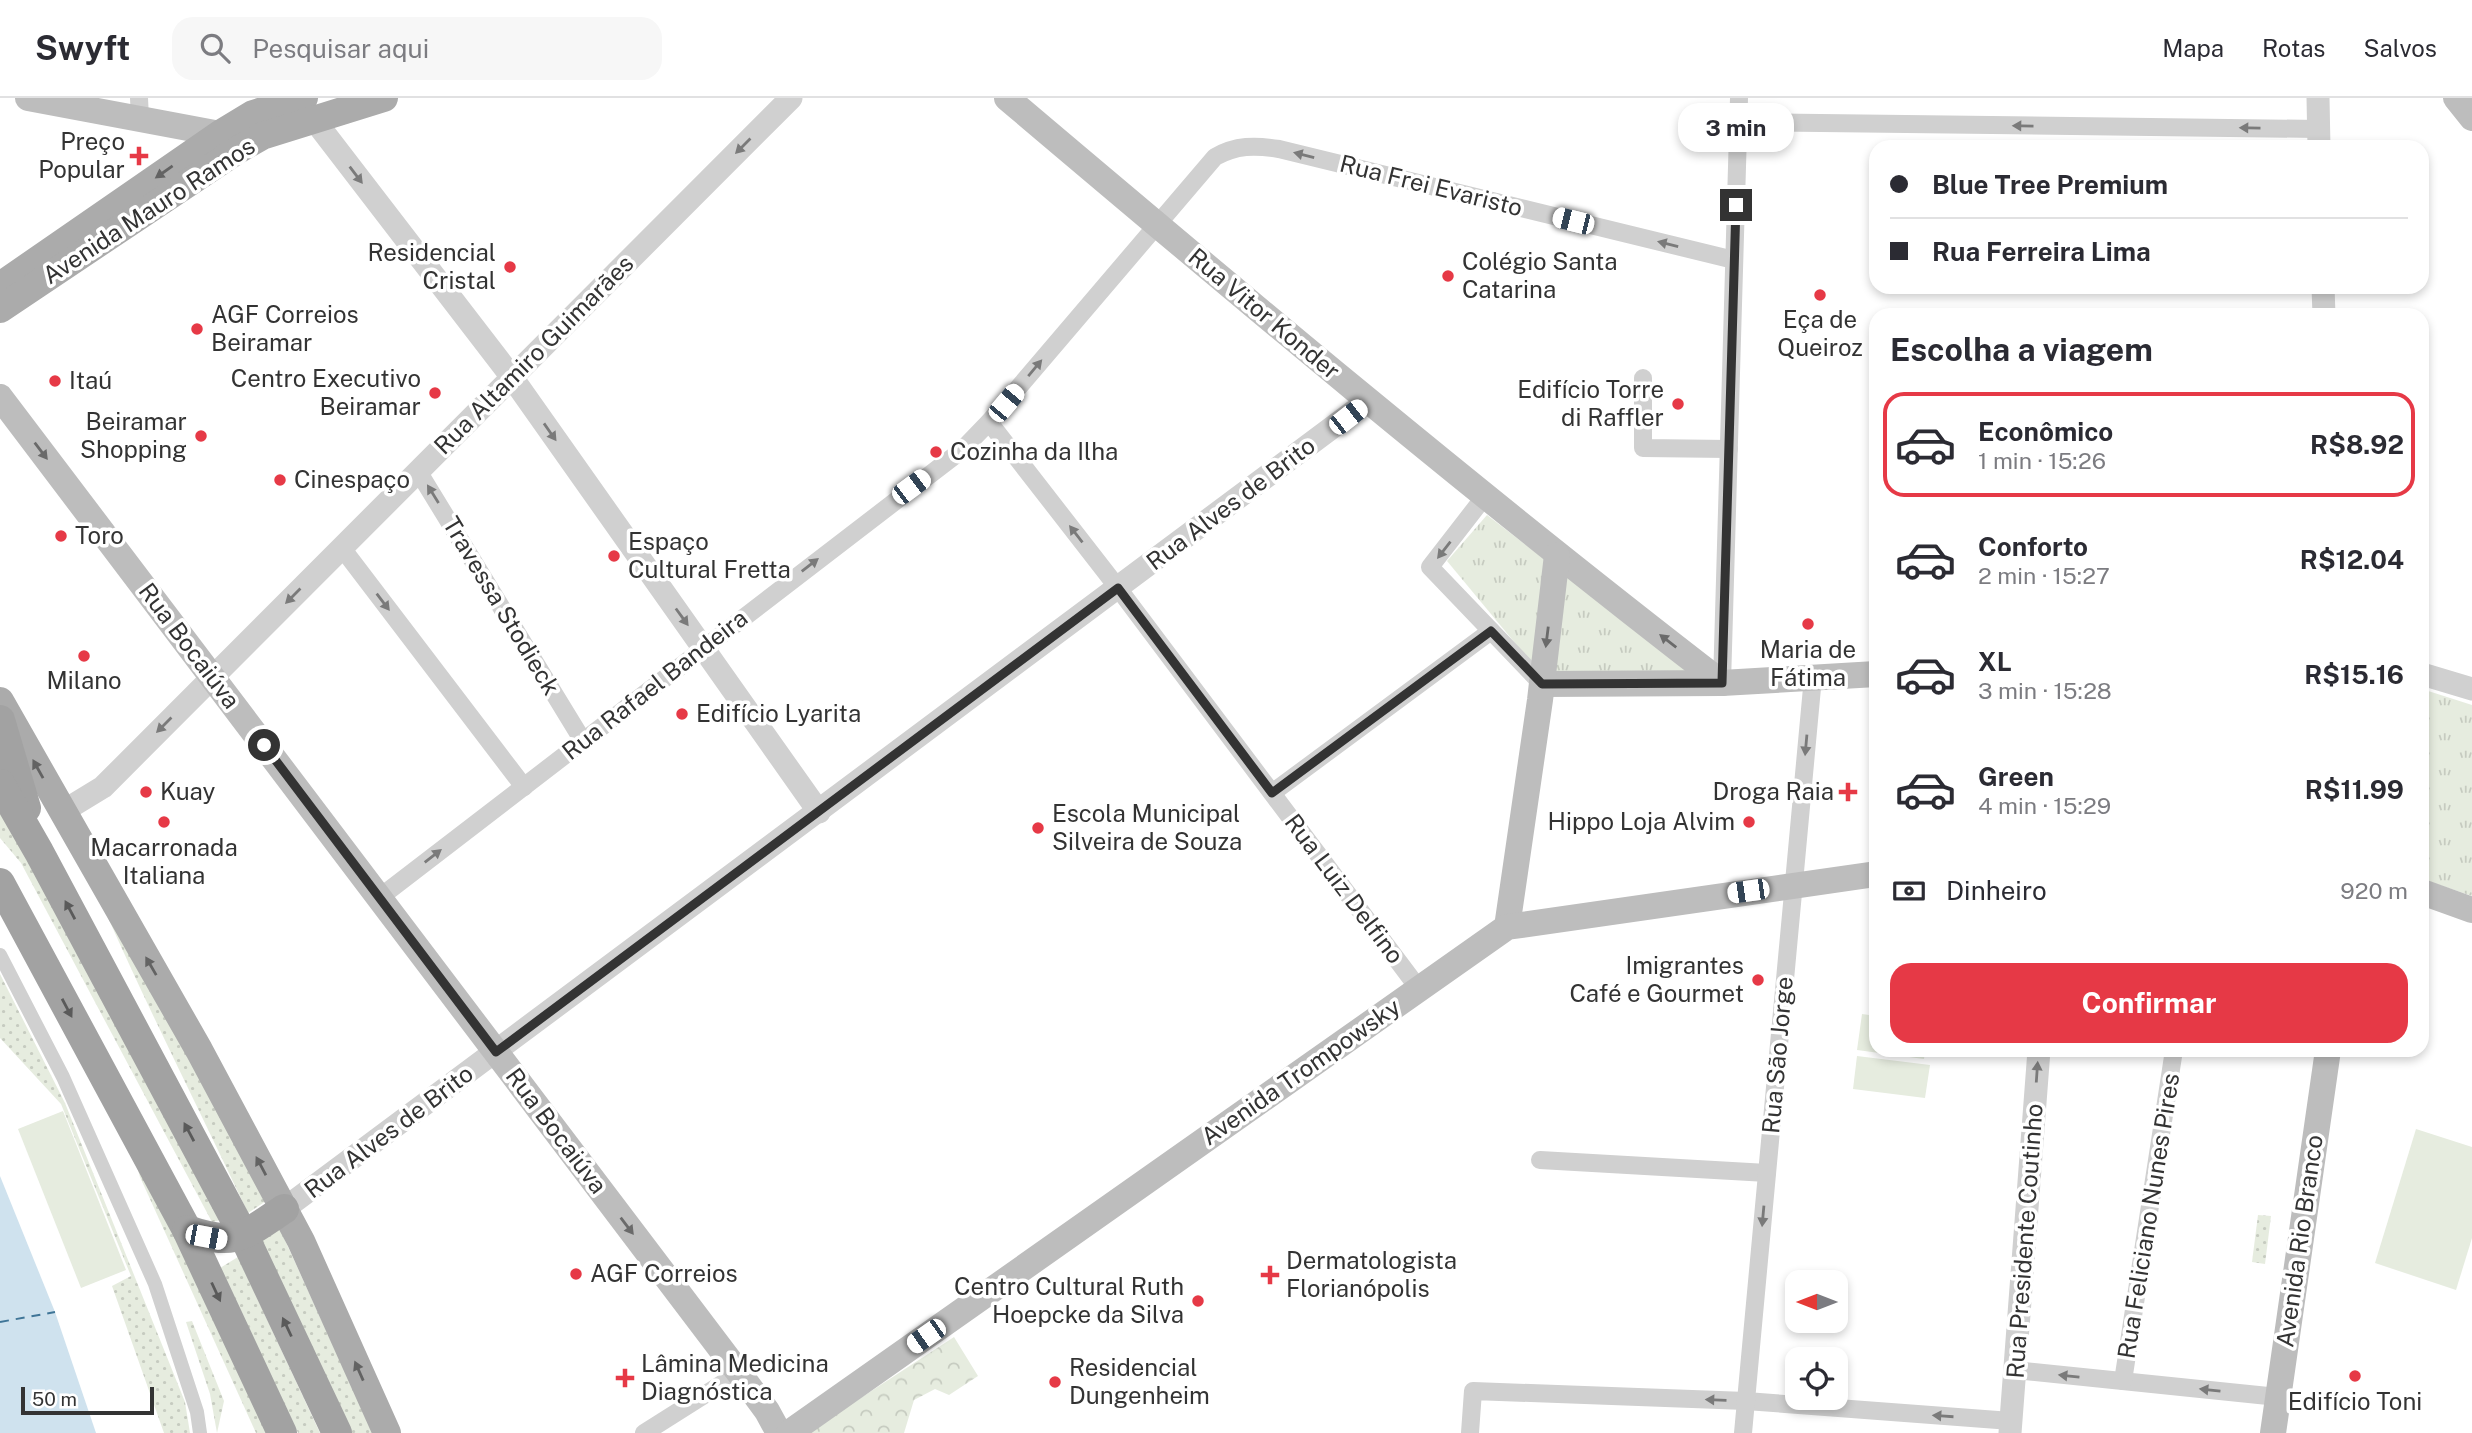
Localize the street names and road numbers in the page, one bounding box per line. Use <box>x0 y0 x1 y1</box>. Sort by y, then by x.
street label: Avenida Mauro Ramos <box>37 131 260 289</box>
street label: Rua Frei Evaristo <box>1337 149 1525 221</box>
street label: Rua Vitor Konder <box>1183 242 1346 385</box>
street label: Rua Altamiro Guimarães <box>428 249 639 460</box>
street label: Rua Alves de Brito <box>1141 431 1320 576</box>
street label: Travessa Stodieck <box>438 511 566 700</box>
street label: Rua Bocaiúva <box>133 577 246 714</box>
street label: Rua Rafael Bandeira <box>556 603 752 765</box>
street label: Rua Luiz Delfino <box>1279 808 1410 969</box>
street label: Rua São Jorge <box>1756 975 1798 1135</box>
street label: Avenida Trompowsky <box>1196 992 1405 1150</box>
street label: Rua Alves de Brito <box>299 1059 478 1204</box>
street label: Rua Bocaiúva <box>500 1062 613 1199</box>
street label: Rua Feliciano Nunes Pires <box>2112 1071 2184 1361</box>
street label: Rua Presidente Coutinho <box>2000 1103 2048 1379</box>
street label: Avenida Rio Branco <box>2270 1133 2328 1349</box>

